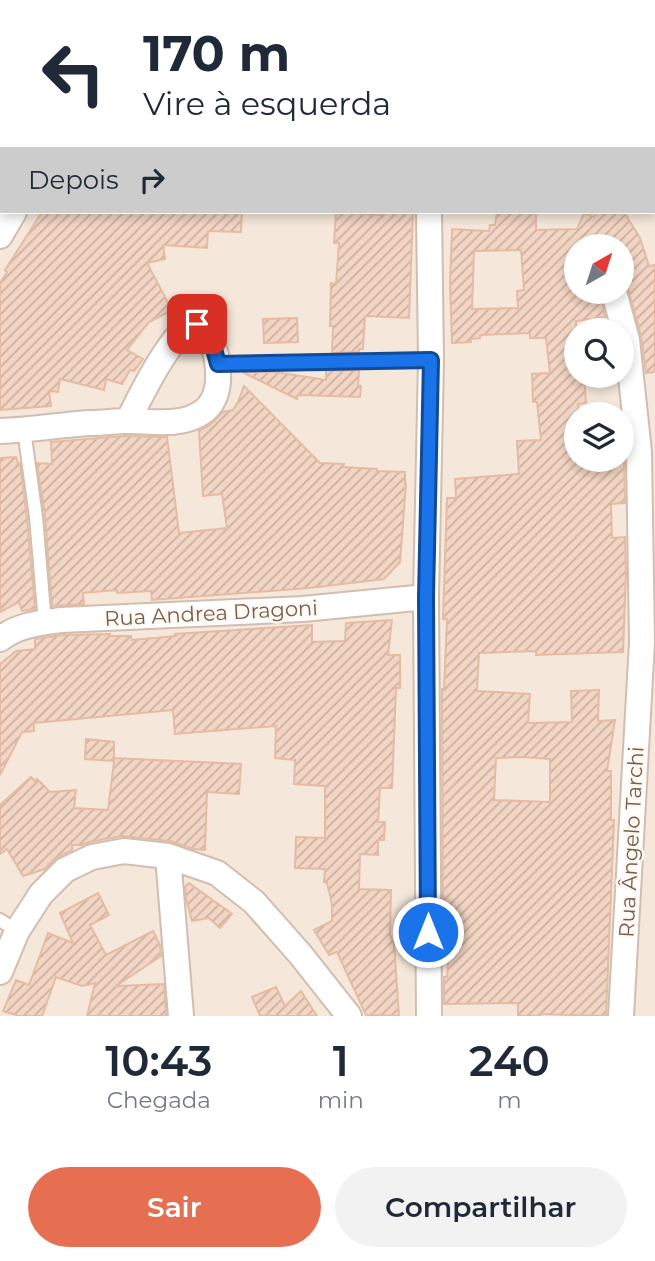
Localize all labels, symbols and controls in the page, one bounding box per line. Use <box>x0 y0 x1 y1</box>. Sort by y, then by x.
text: 170 m <box>143 24 290 83</box>
icon: left <box>28 28 119 119</box>
text: Vire à esquerda <box>143 84 391 123</box>
icon: right <box>133 161 171 199</box>
text: Depois <box>28 164 119 196</box>
north arrow <box>564 234 634 304</box>
map controls <box>564 234 634 472</box>
pin <box>167 294 227 354</box>
icon: arrive <box>178 305 216 343</box>
button: search <box>564 318 634 388</box>
button: layers <box>564 402 634 472</box>
street label: Rua Andrea Dragoni <box>104 595 318 631</box>
street label: Rua Ângelo Tarchi <box>614 746 648 938</box>
position arrow <box>391 895 465 969</box>
text: 10:43 <box>105 1035 212 1087</box>
text: 1 <box>333 1035 349 1087</box>
text: 240 <box>469 1035 550 1087</box>
text: Chegada <box>107 1086 211 1114</box>
text: min <box>318 1086 364 1114</box>
text: m <box>497 1086 522 1114</box>
button: Sair <box>28 1167 321 1247</box>
button: Compartilhar <box>335 1167 627 1247</box>

